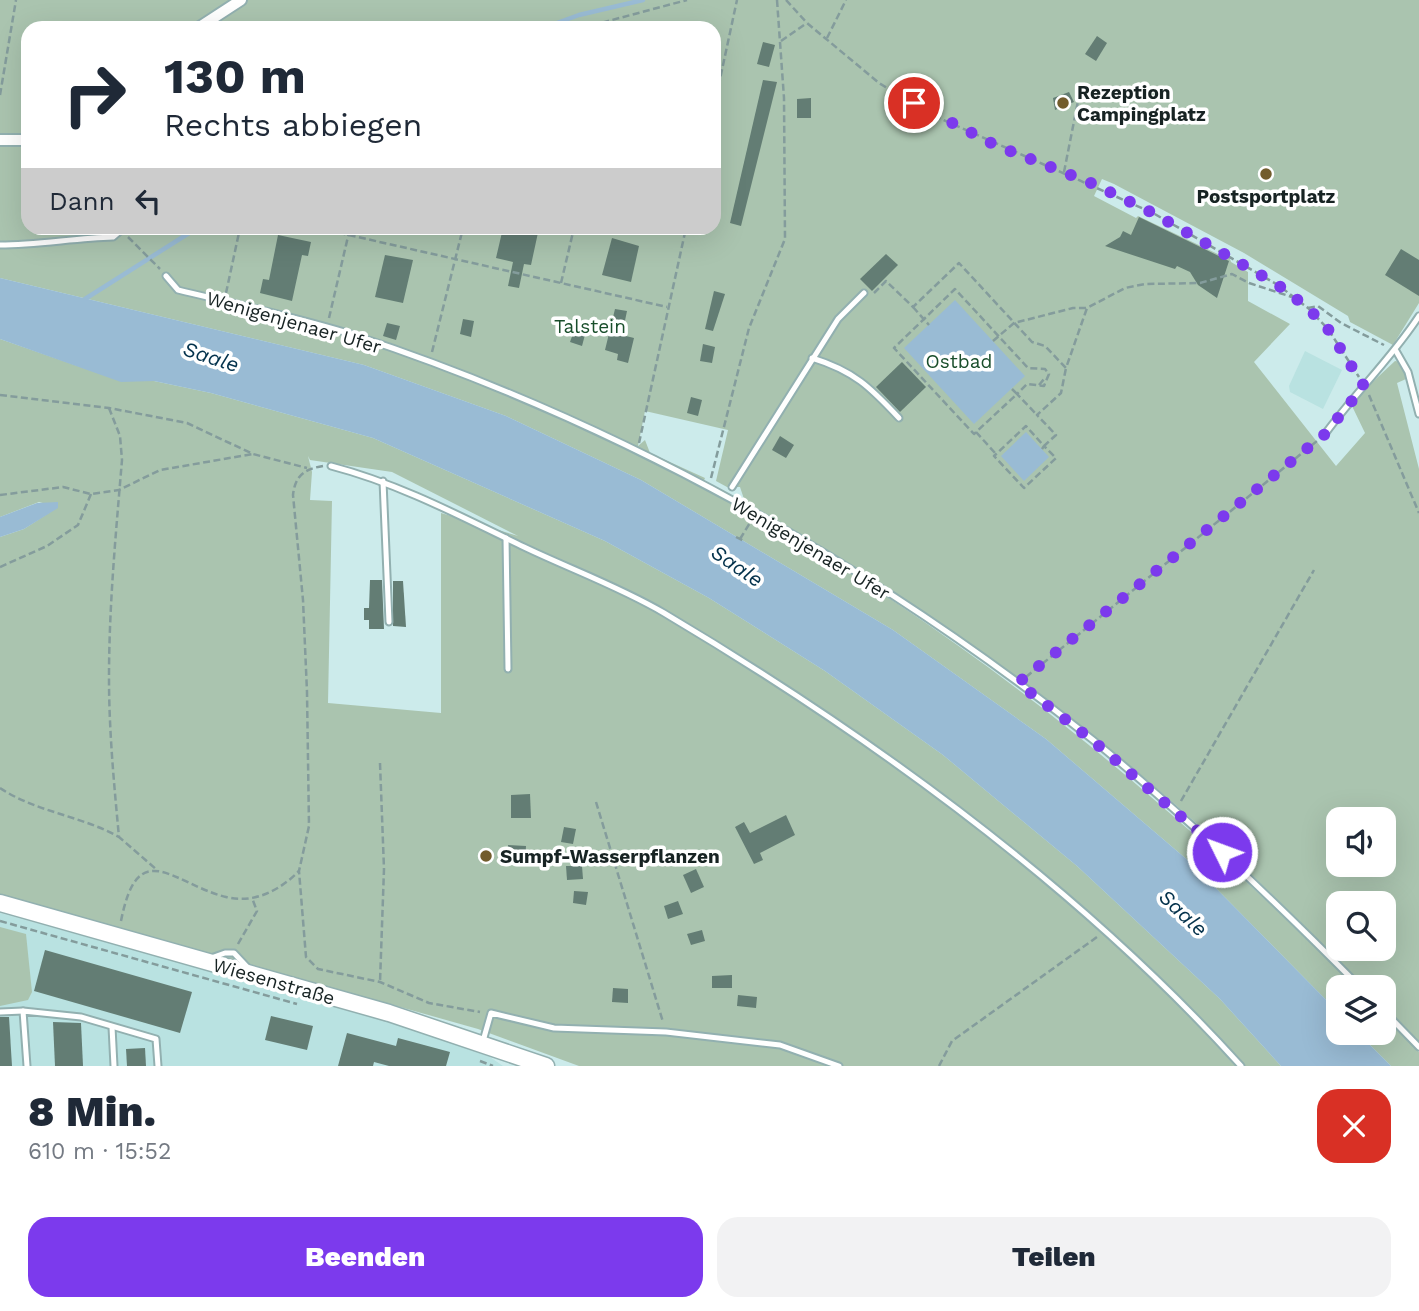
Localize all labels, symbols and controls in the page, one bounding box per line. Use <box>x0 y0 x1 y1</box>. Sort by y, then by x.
text: 130 m <box>164 47 306 105</box>
icon: right <box>49 49 140 140</box>
pin <box>884 73 944 133</box>
place label: Rezeption Campingplatz <box>1077 81 1206 126</box>
icon: arrive <box>895 84 933 122</box>
marker: Rezeption Campingplatz <box>1055 95 1071 111</box>
text: Rechts abbiegen <box>164 106 422 144</box>
marker: Postsportplatz <box>1258 166 1274 182</box>
icon: left <box>129 182 167 220</box>
place label: Postsportplatz <box>1197 185 1336 208</box>
text: Dann <box>49 186 115 216</box>
street label: Wenigenjenaer Ufer <box>204 286 384 359</box>
park label: Talstein <box>554 315 626 338</box>
water label: Saale <box>180 336 242 377</box>
park label: Ostbad <box>926 350 992 373</box>
street label: Wenigenjenaer Ufer <box>727 492 894 605</box>
water label: Saale <box>706 539 768 592</box>
map controls <box>1326 807 1396 1045</box>
button: sound <box>1326 807 1396 877</box>
position arrow <box>1185 815 1259 889</box>
place label: Sumpf-Wasserpflanzen <box>500 845 720 868</box>
marker: Sumpf-Wasserpflanzen <box>478 848 494 864</box>
water label: Saale <box>1154 884 1213 941</box>
button: search <box>1326 891 1396 961</box>
street label: Wiesenstraße <box>210 953 338 1010</box>
button: layers <box>1326 975 1396 1045</box>
text: 8 Min. <box>28 1087 156 1136</box>
button: close <box>1317 1089 1391 1163</box>
text: 610 m · 15:52 <box>28 1138 171 1165</box>
button: Beenden <box>28 1217 703 1297</box>
button: Teilen <box>717 1217 1391 1297</box>

